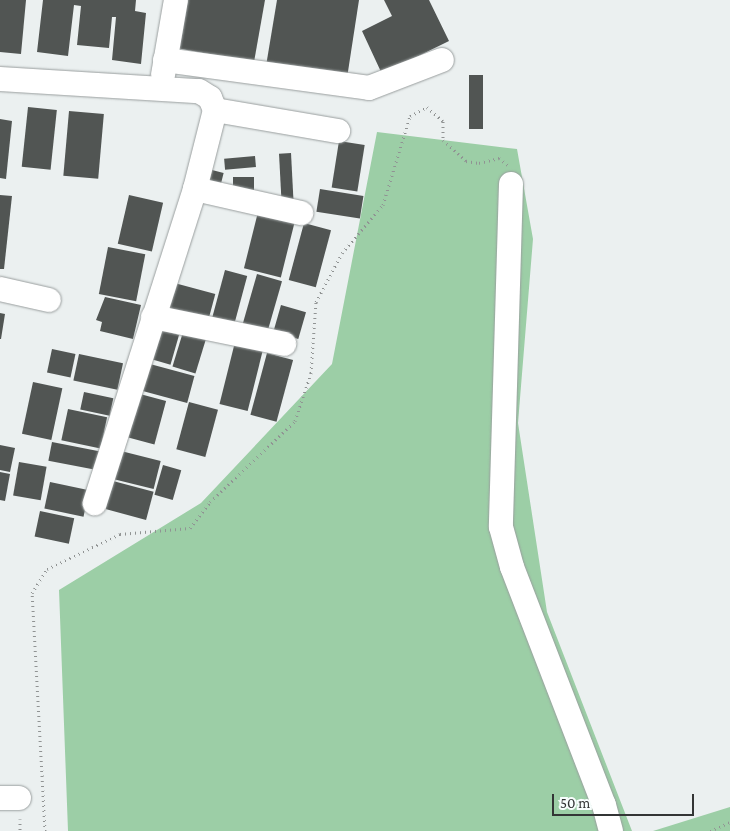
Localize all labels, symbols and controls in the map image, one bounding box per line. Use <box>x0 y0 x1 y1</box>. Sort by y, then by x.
scale bar <box>555 784 698 816</box>
text: 50 m <box>560 795 590 811</box>

